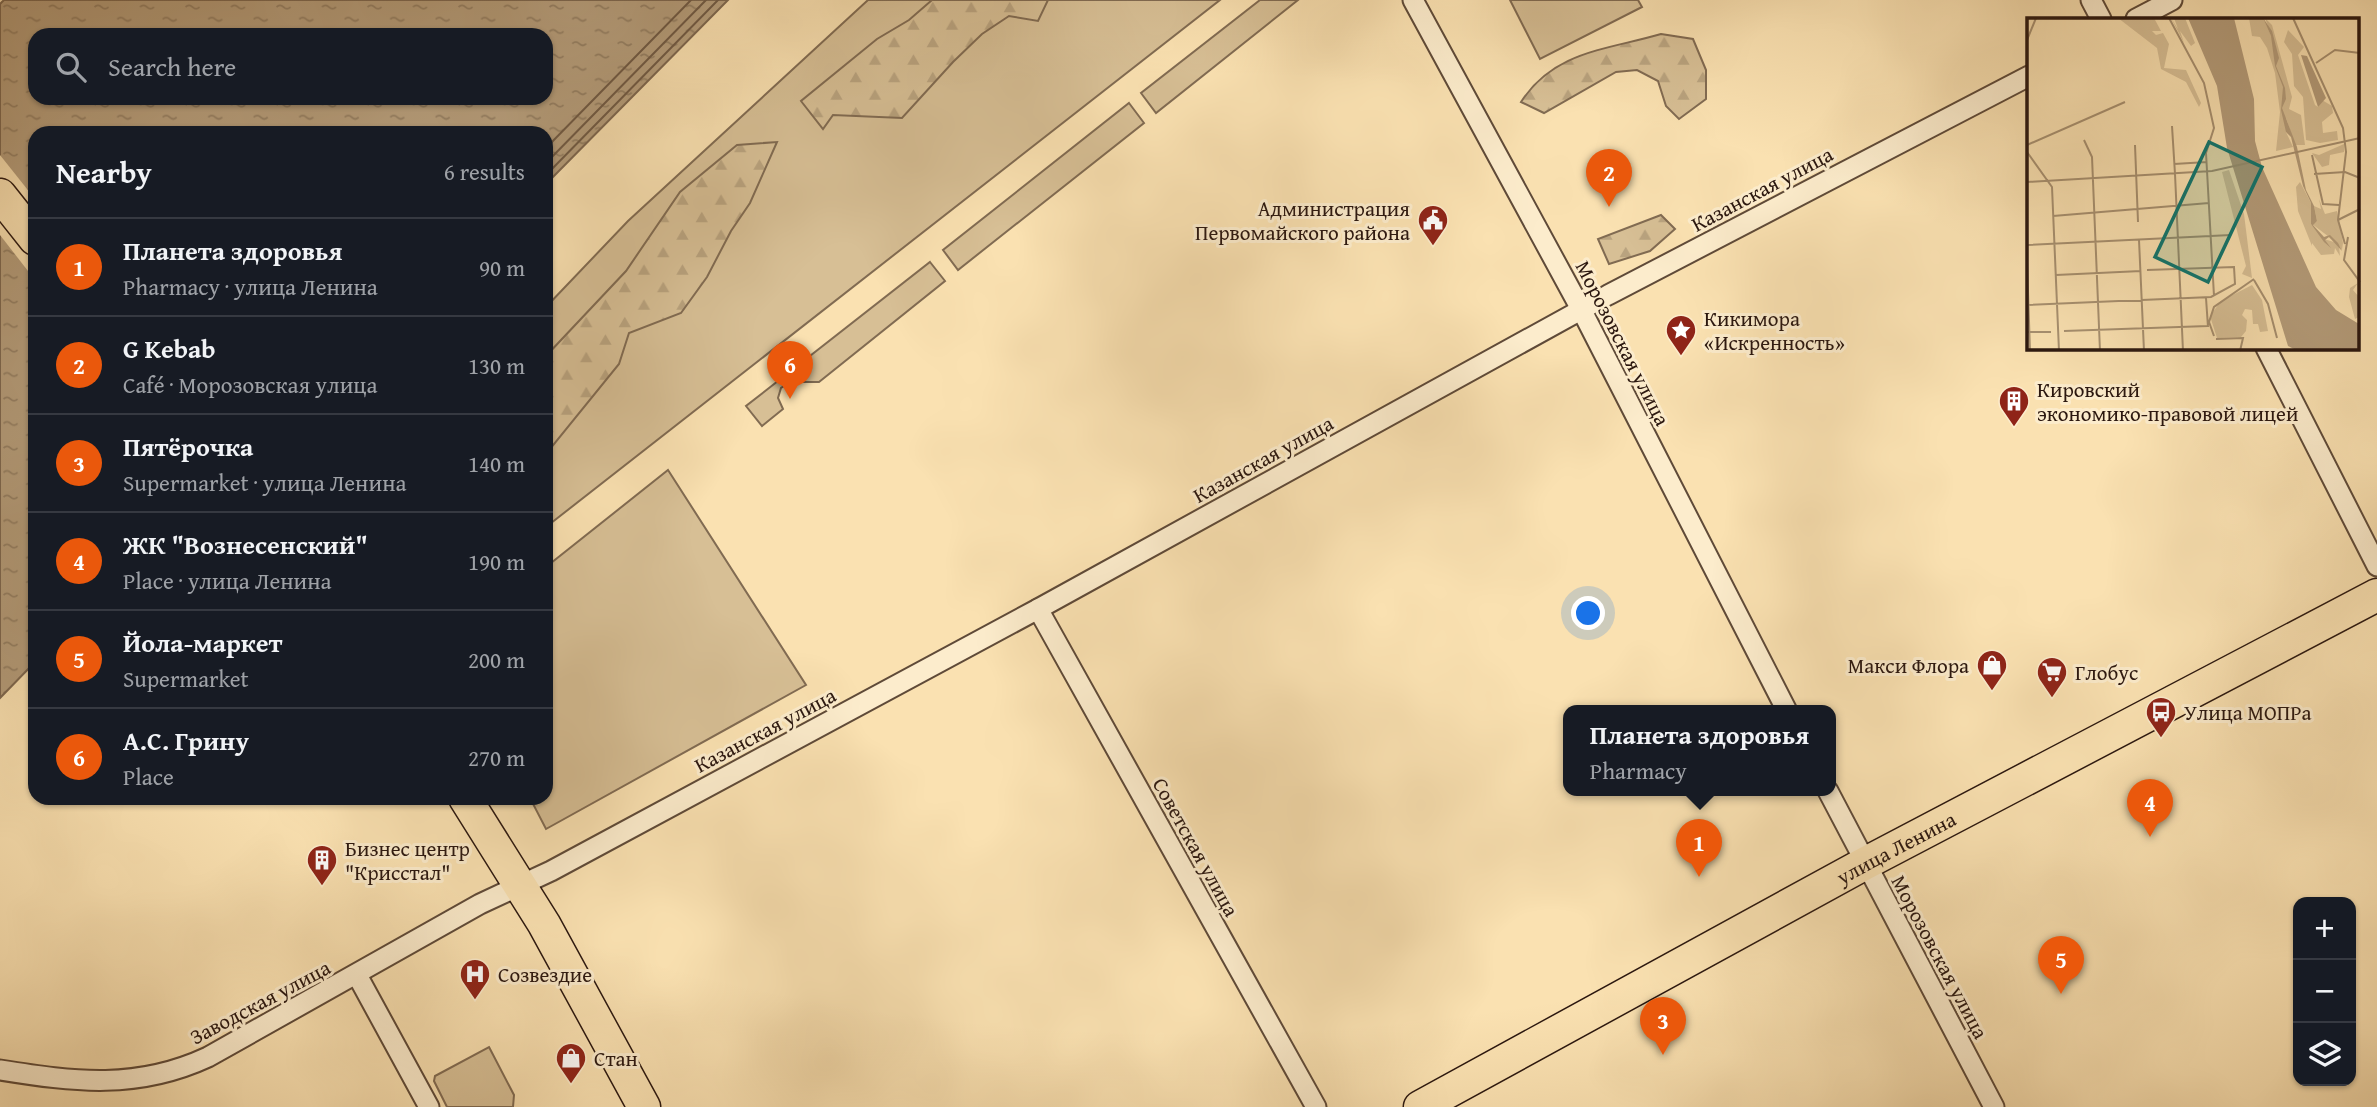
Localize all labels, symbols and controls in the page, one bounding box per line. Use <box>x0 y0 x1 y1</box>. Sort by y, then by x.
inset map <box>2027 18 2360 350</box>
search box <box>28 28 553 105</box>
text: Search here <box>108 47 236 86</box>
icon: search <box>52 48 90 86</box>
street label: Казанская улица <box>1686 139 1838 239</box>
pin: 2 <box>1586 149 1632 207</box>
text: Nearby <box>56 150 152 194</box>
text: 6 results <box>444 155 525 188</box>
place label: Администрация Первомайского района <box>1195 193 1410 248</box>
public building icon: Администрация Первомайского района <box>1416 203 1450 247</box>
text: Планета здоровья <box>123 231 342 270</box>
text: 1 <box>73 251 85 284</box>
text: 90 m <box>479 251 525 284</box>
street label: Морозовская улица <box>1568 255 1678 431</box>
text: Pharmacy · улица Ленина <box>123 270 378 303</box>
place label: Кикимора «Искренность» <box>1704 303 1845 358</box>
place icon: Кикимора «Искренность» <box>1664 313 1698 357</box>
text: G Kebab <box>123 329 216 368</box>
pin: 6 <box>767 341 813 399</box>
text: 2 <box>73 349 85 382</box>
text: 130 m <box>468 349 525 382</box>
text: Café · Морозовская улица <box>123 368 377 401</box>
place label: Кировский экономико-правовой лицей <box>2037 374 2298 429</box>
building icon: Кировский экономико-правовой лицей <box>1997 384 2031 428</box>
street label: Казанская улица <box>1187 408 1339 510</box>
text: Пятёрочка <box>123 427 253 466</box>
text: 3 <box>73 447 85 480</box>
text: 140 m <box>468 447 525 480</box>
text: Supermarket · улица Ленина <box>123 466 406 499</box>
text: ЖК "Вознесенский" <box>123 525 368 564</box>
text: 4 <box>73 545 85 578</box>
text: 190 m <box>468 545 525 578</box>
text: Place · улица Ленина <box>123 564 332 597</box>
your location <box>1571 596 1605 630</box>
text: Йола-маркет <box>123 623 282 662</box>
text: 5 <box>73 643 85 676</box>
text: 200 m <box>468 643 525 676</box>
shop icon: Макси Флора <box>1975 648 2009 692</box>
place label: Макси Флора <box>1848 650 1969 681</box>
supermarket icon: Глобус <box>2035 655 2069 699</box>
place label: Глобус <box>2075 657 2138 688</box>
text: Supermarket <box>123 662 249 695</box>
street label: Казанская улица <box>689 680 841 780</box>
bus stop icon: Улица МОПРа <box>2144 695 2178 739</box>
place label: Улица МОПРа <box>2184 697 2311 728</box>
popup <box>1563 705 1836 796</box>
text: Планета здоровья <box>1590 715 1809 754</box>
text: А.С. Грину <box>123 721 249 760</box>
text: 6 <box>73 741 85 774</box>
text: 270 m <box>468 741 525 774</box>
text: Pharmacy <box>1590 754 1687 787</box>
text: Place <box>123 760 174 793</box>
street label: Советская улица <box>1145 772 1247 922</box>
pin: 4 <box>2127 779 2173 837</box>
street label: улица Ленина <box>1829 803 1961 892</box>
pin: 1 <box>1676 819 1722 877</box>
place label: Бизнес центр "Крисстал" <box>345 833 470 888</box>
building icon: Бизнес центр "Крисстал" <box>305 843 339 887</box>
street label: Морозовская улица <box>1884 870 1996 1044</box>
map controls <box>2293 897 2356 1086</box>
button: + <box>2293 897 2356 960</box>
pin: 5 <box>2038 936 2084 994</box>
street label: Заводская улица <box>184 952 336 1052</box>
hospital icon: Созвездие <box>458 957 492 1001</box>
place label: Созвездие <box>498 959 592 990</box>
button: − <box>2293 960 2356 1023</box>
pin: 3 <box>1640 997 1686 1055</box>
button: layers <box>2293 1023 2356 1086</box>
shop icon: Стан <box>554 1041 588 1085</box>
place label: Стан <box>594 1043 638 1074</box>

